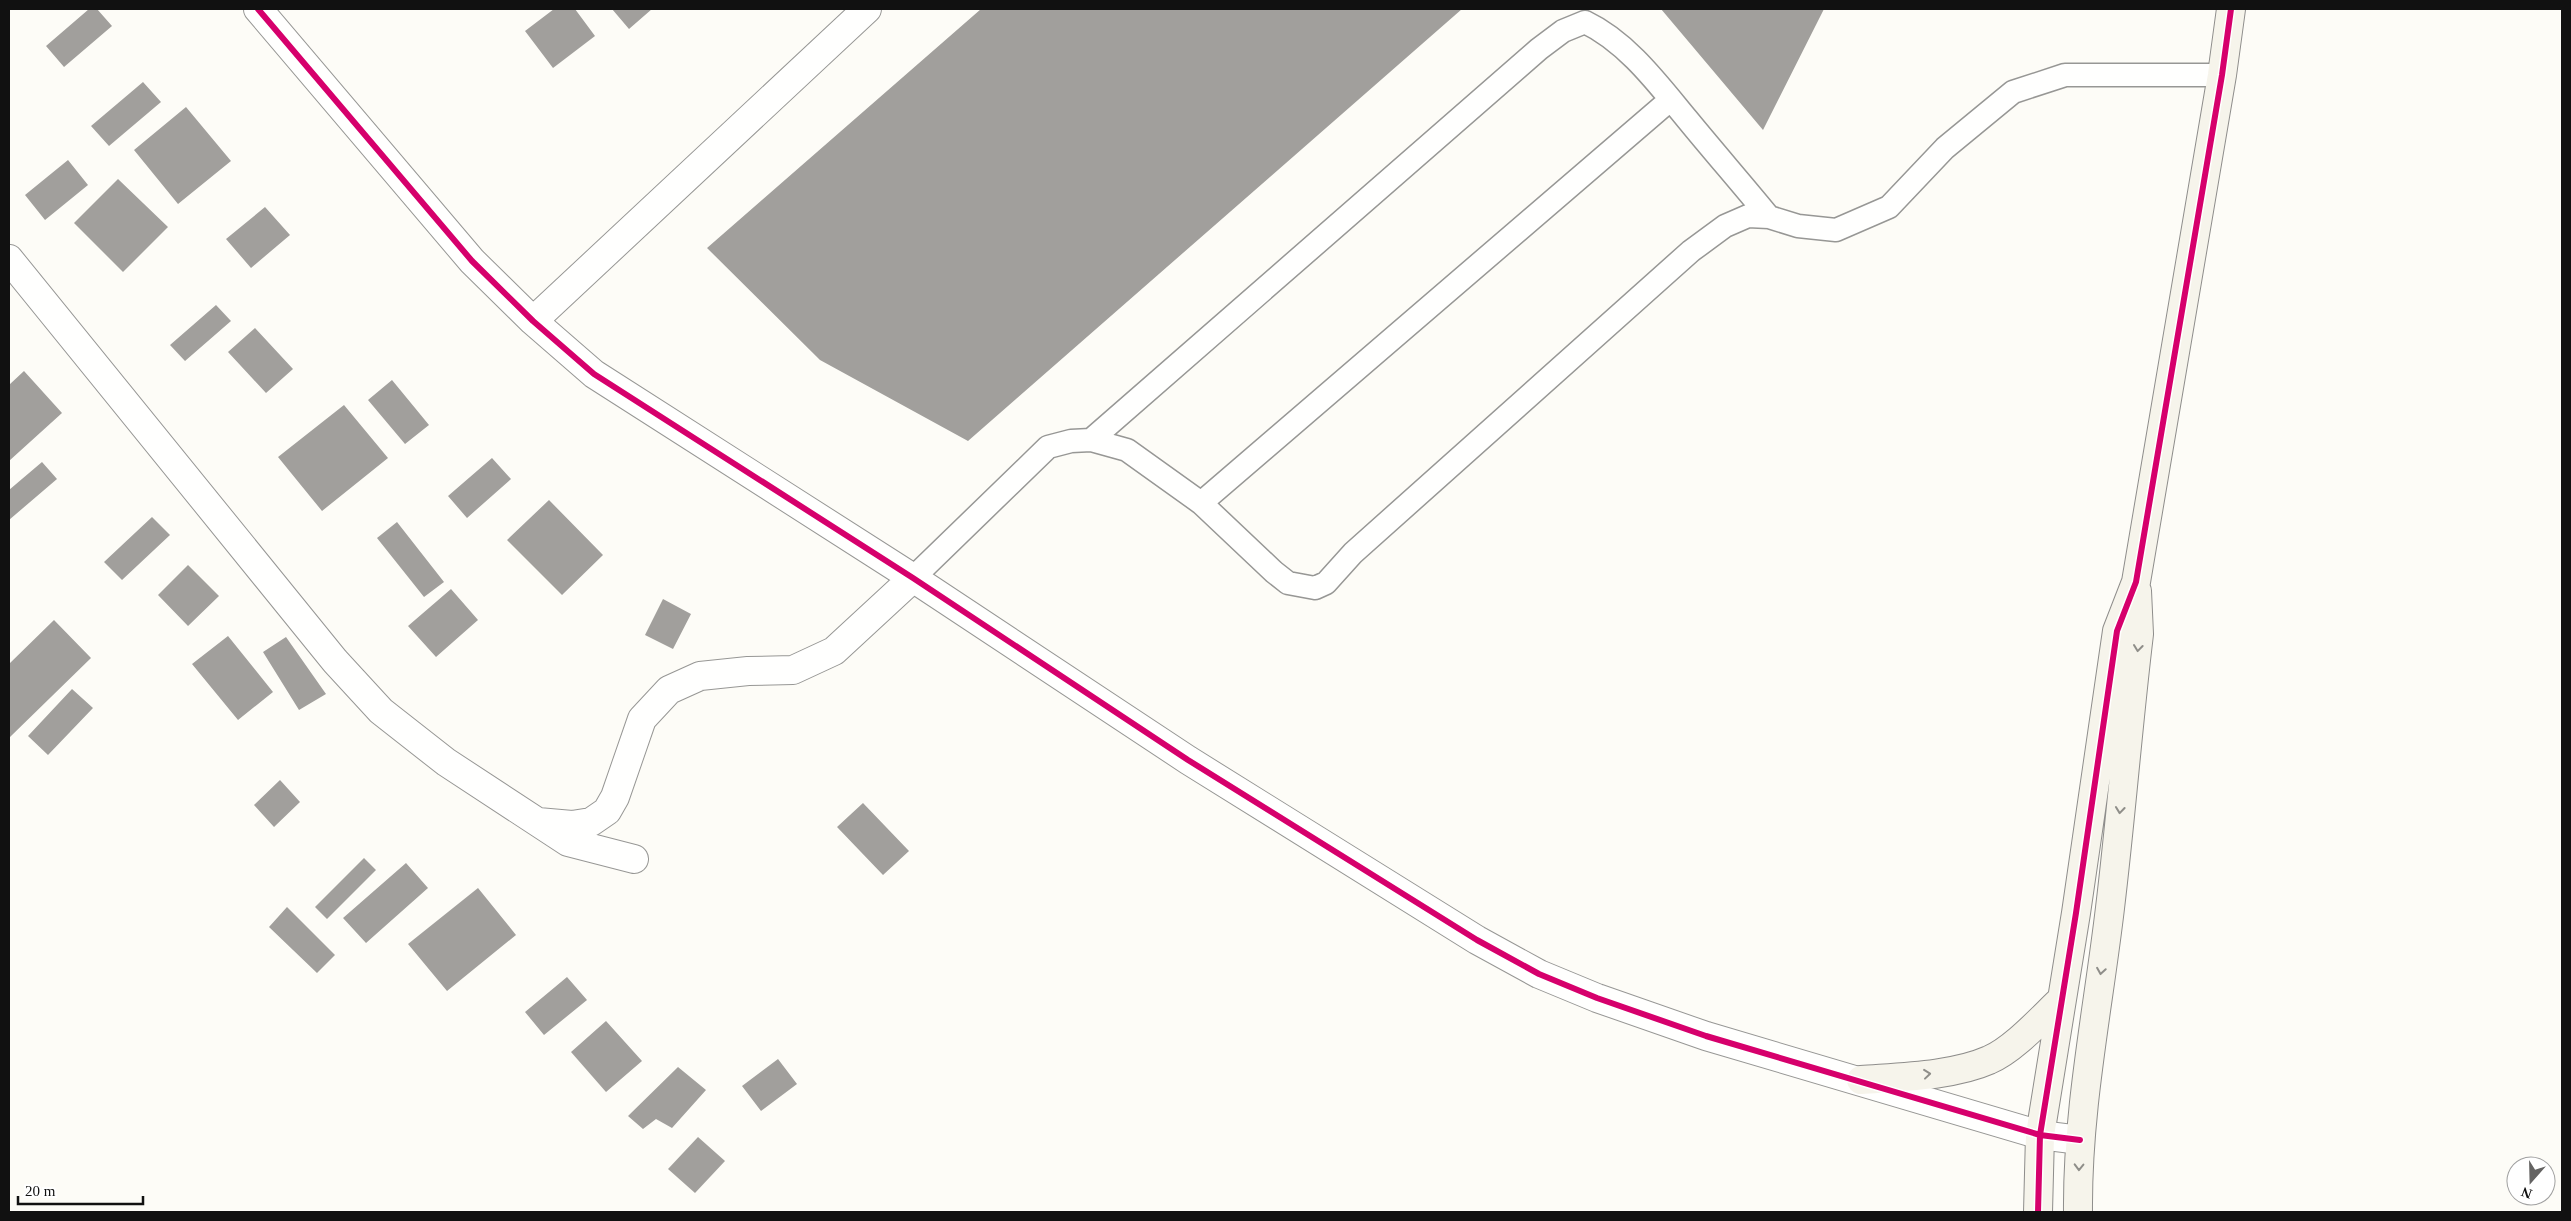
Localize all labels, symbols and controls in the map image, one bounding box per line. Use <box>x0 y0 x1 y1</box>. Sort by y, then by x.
one-way arrow <box>2133 644 2143 653</box>
one-way arrow <box>2115 806 2126 814</box>
one-way arrow <box>2096 967 2106 976</box>
one-way arrow <box>1923 1069 1931 1080</box>
north arrow <box>2506 1156 2556 1206</box>
one-way arrow <box>2074 1164 2084 1172</box>
scale bar <box>18 1174 142 1206</box>
text: 20 m <box>25 1183 56 1199</box>
text: N <box>2519 1184 2534 1202</box>

